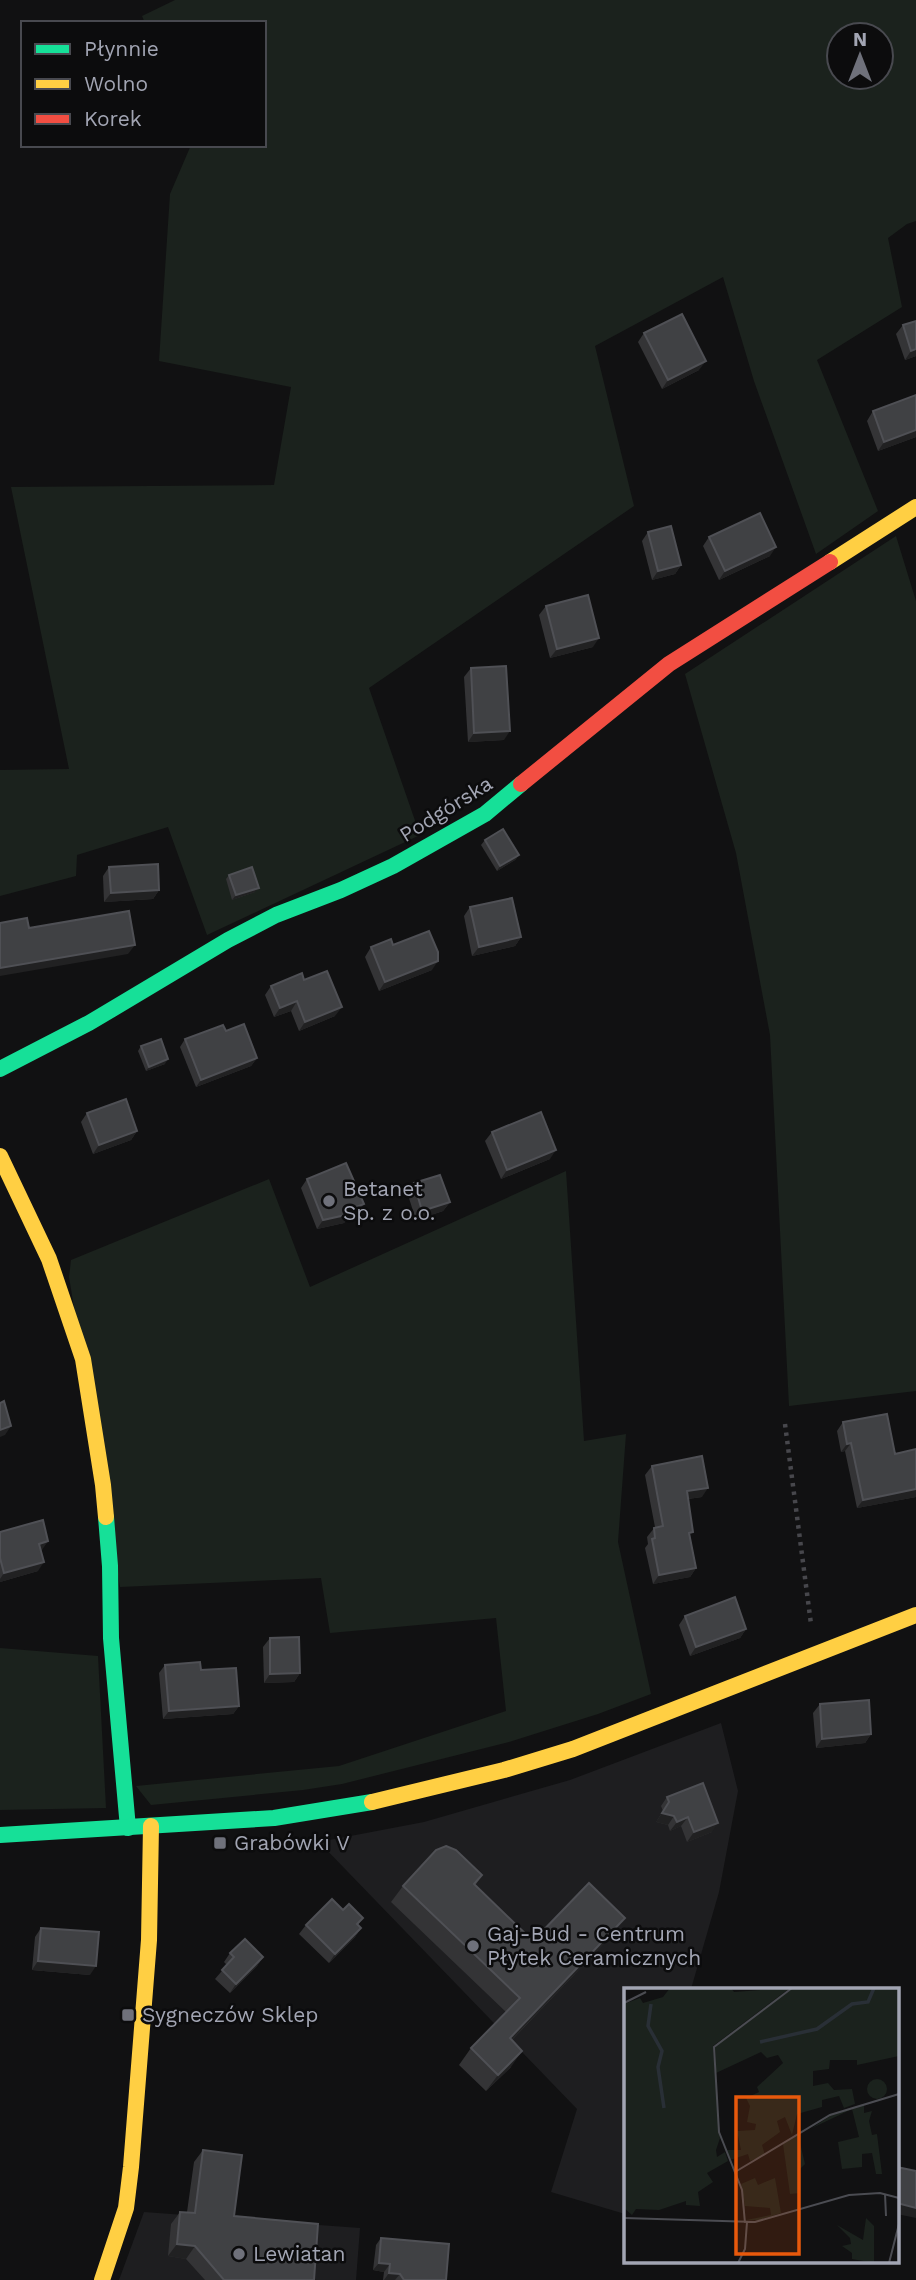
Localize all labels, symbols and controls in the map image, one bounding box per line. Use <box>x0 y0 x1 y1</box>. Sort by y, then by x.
legend <box>21 21 266 147</box>
north arrow <box>825 21 895 91</box>
text: N <box>853 28 867 51</box>
text: Płynnie <box>84 36 159 61</box>
text: Wolno <box>84 71 148 96</box>
text: Korek <box>84 106 142 131</box>
street label: Podgórska <box>395 770 497 847</box>
place label: Betanet Sp. z o.o. <box>343 1176 435 1225</box>
marker: Betanet Sp. z o.o. <box>321 1193 337 1209</box>
place label: Grabówki V <box>234 1830 350 1855</box>
marker: Grabówki V <box>212 1835 228 1851</box>
place label: Gaj-Bud - Centrum Płytek Ceramicznych <box>487 1921 701 1970</box>
marker: Gaj-Bud - Centrum Płytek Ceramicznych <box>465 1938 481 1954</box>
inset map <box>624 1988 898 2262</box>
place label: Sygneczów Sklep <box>142 2002 318 2027</box>
marker: Sygneczów Sklep <box>120 2007 136 2023</box>
place label: Lewiatan <box>253 2241 345 2266</box>
marker: Lewiatan <box>231 2246 247 2262</box>

